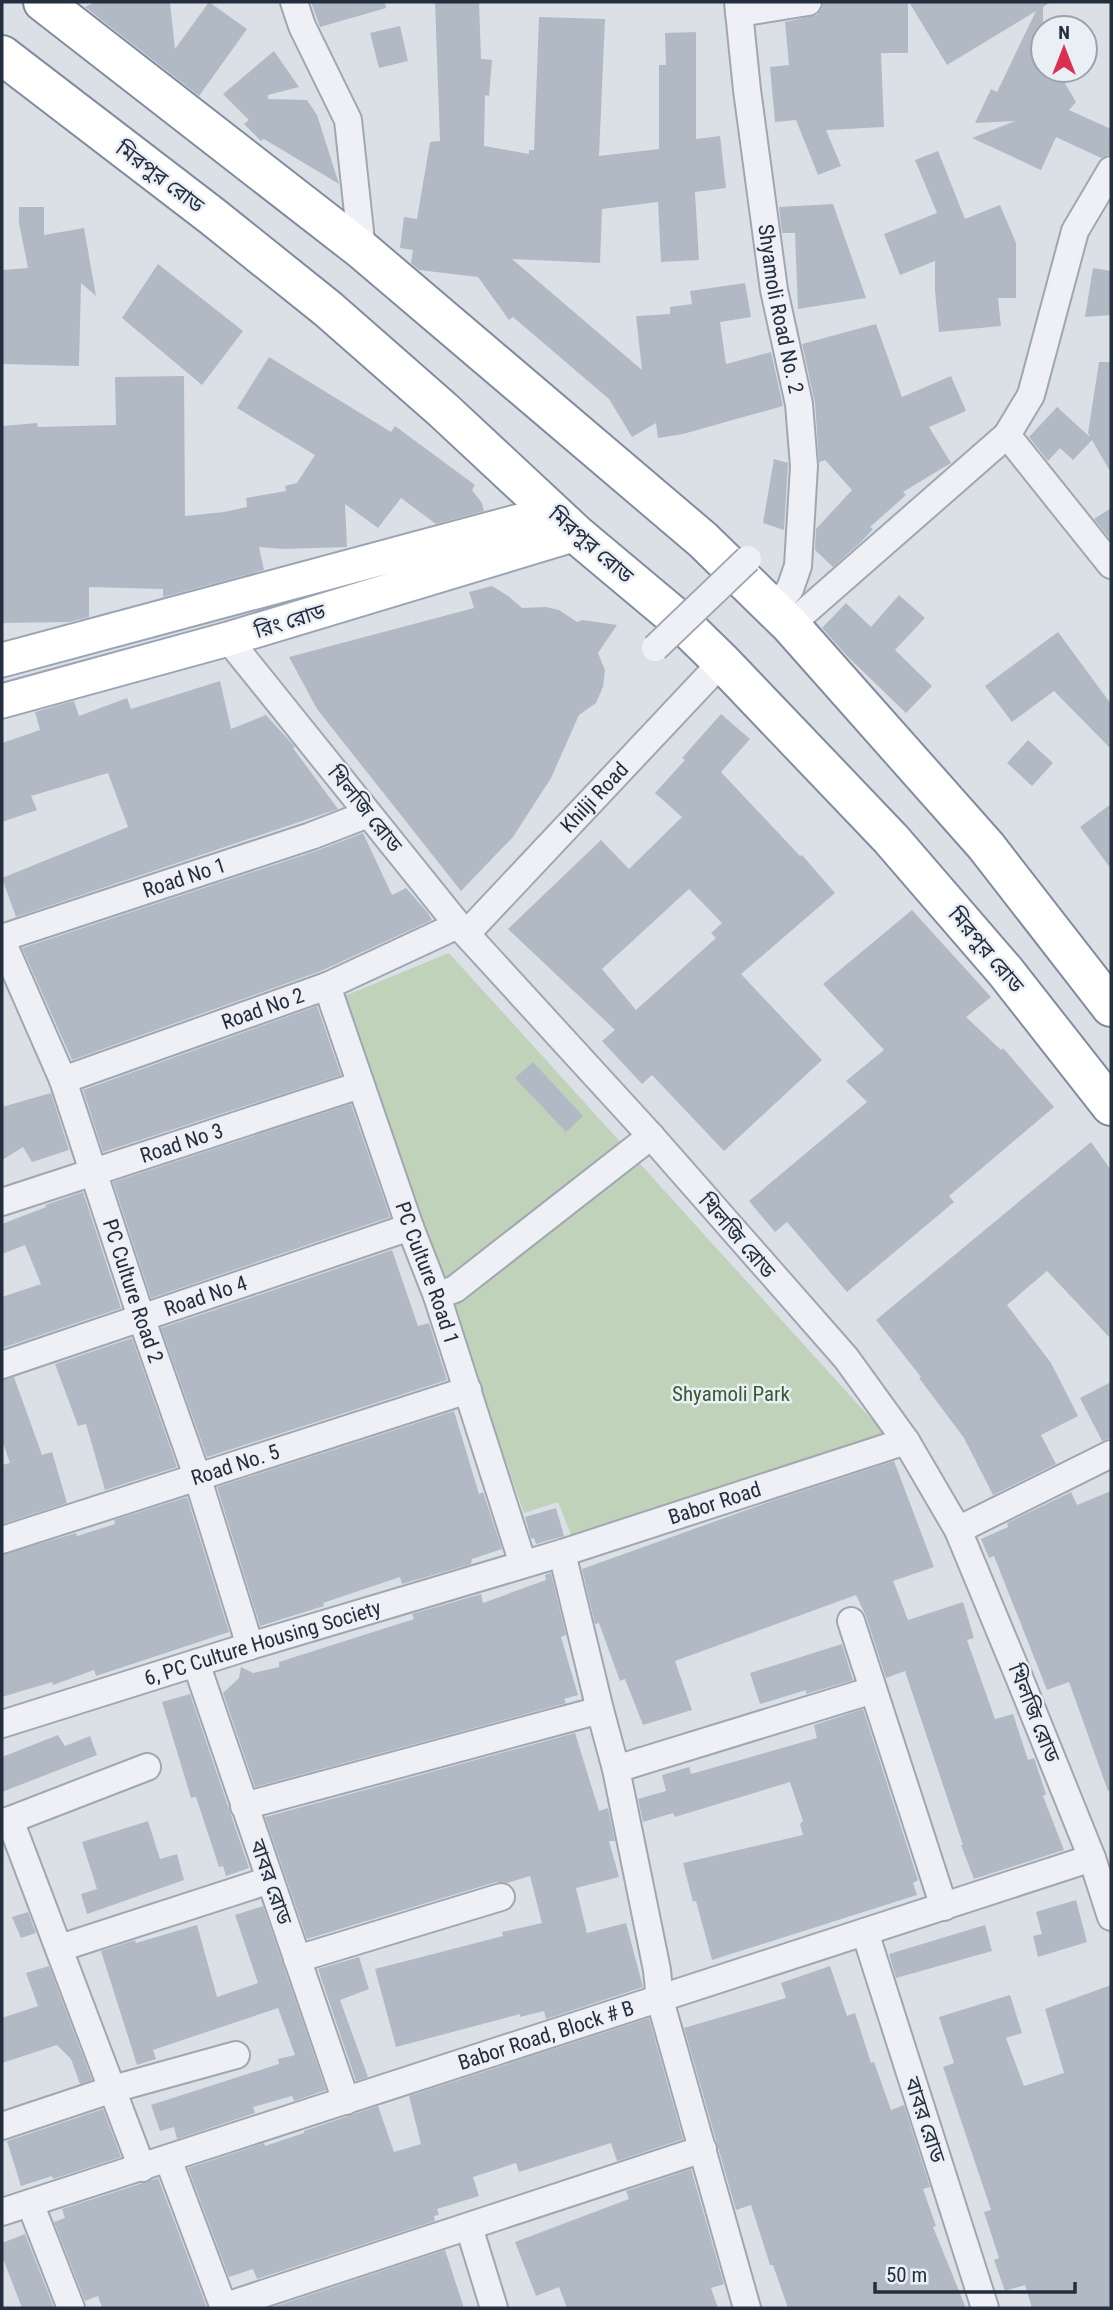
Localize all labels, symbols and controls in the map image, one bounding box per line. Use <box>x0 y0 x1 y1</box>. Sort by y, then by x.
north arrow <box>1029 14 1099 84</box>
text: N <box>1058 21 1070 44</box>
street label: মিরপুর রোড <box>110 136 210 218</box>
street label: Shyamoli Road No. 2 <box>753 223 808 396</box>
street label: মিরপুর রোড <box>543 501 639 589</box>
street label: রিং রোড <box>251 599 329 643</box>
street label: Khilji Road <box>556 757 633 838</box>
street label: খিলজি রোড <box>322 760 408 858</box>
street label: Road No 1 <box>140 853 229 903</box>
street label: মিরপুর রোড <box>943 902 1029 998</box>
street label: Road No 2 <box>218 983 307 1035</box>
street label: Road No 3 <box>137 1119 226 1168</box>
street label: খিলজি রোড <box>693 1188 781 1284</box>
street label: PC Culture Road 1 <box>390 1199 464 1347</box>
street label: PC Culture Road 2 <box>98 1216 168 1366</box>
street label: Road No 4 <box>161 1271 250 1321</box>
park label: Shyamoli Park <box>672 1382 790 1406</box>
street label: Road No. 5 <box>188 1440 282 1490</box>
street label: Babor Road <box>665 1477 764 1530</box>
street label: 6, PC Culture Housing Society <box>141 1596 384 1690</box>
street label: খিলজি রোড <box>1003 1659 1065 1767</box>
street label: বাবর রোড <box>245 1835 297 1929</box>
street label: Babor Road, Block # B <box>455 1996 637 2075</box>
street label: বাবর রোড <box>900 2073 950 2167</box>
scale bar <box>875 2250 1074 2294</box>
text: 50 m <box>886 2263 927 2287</box>

